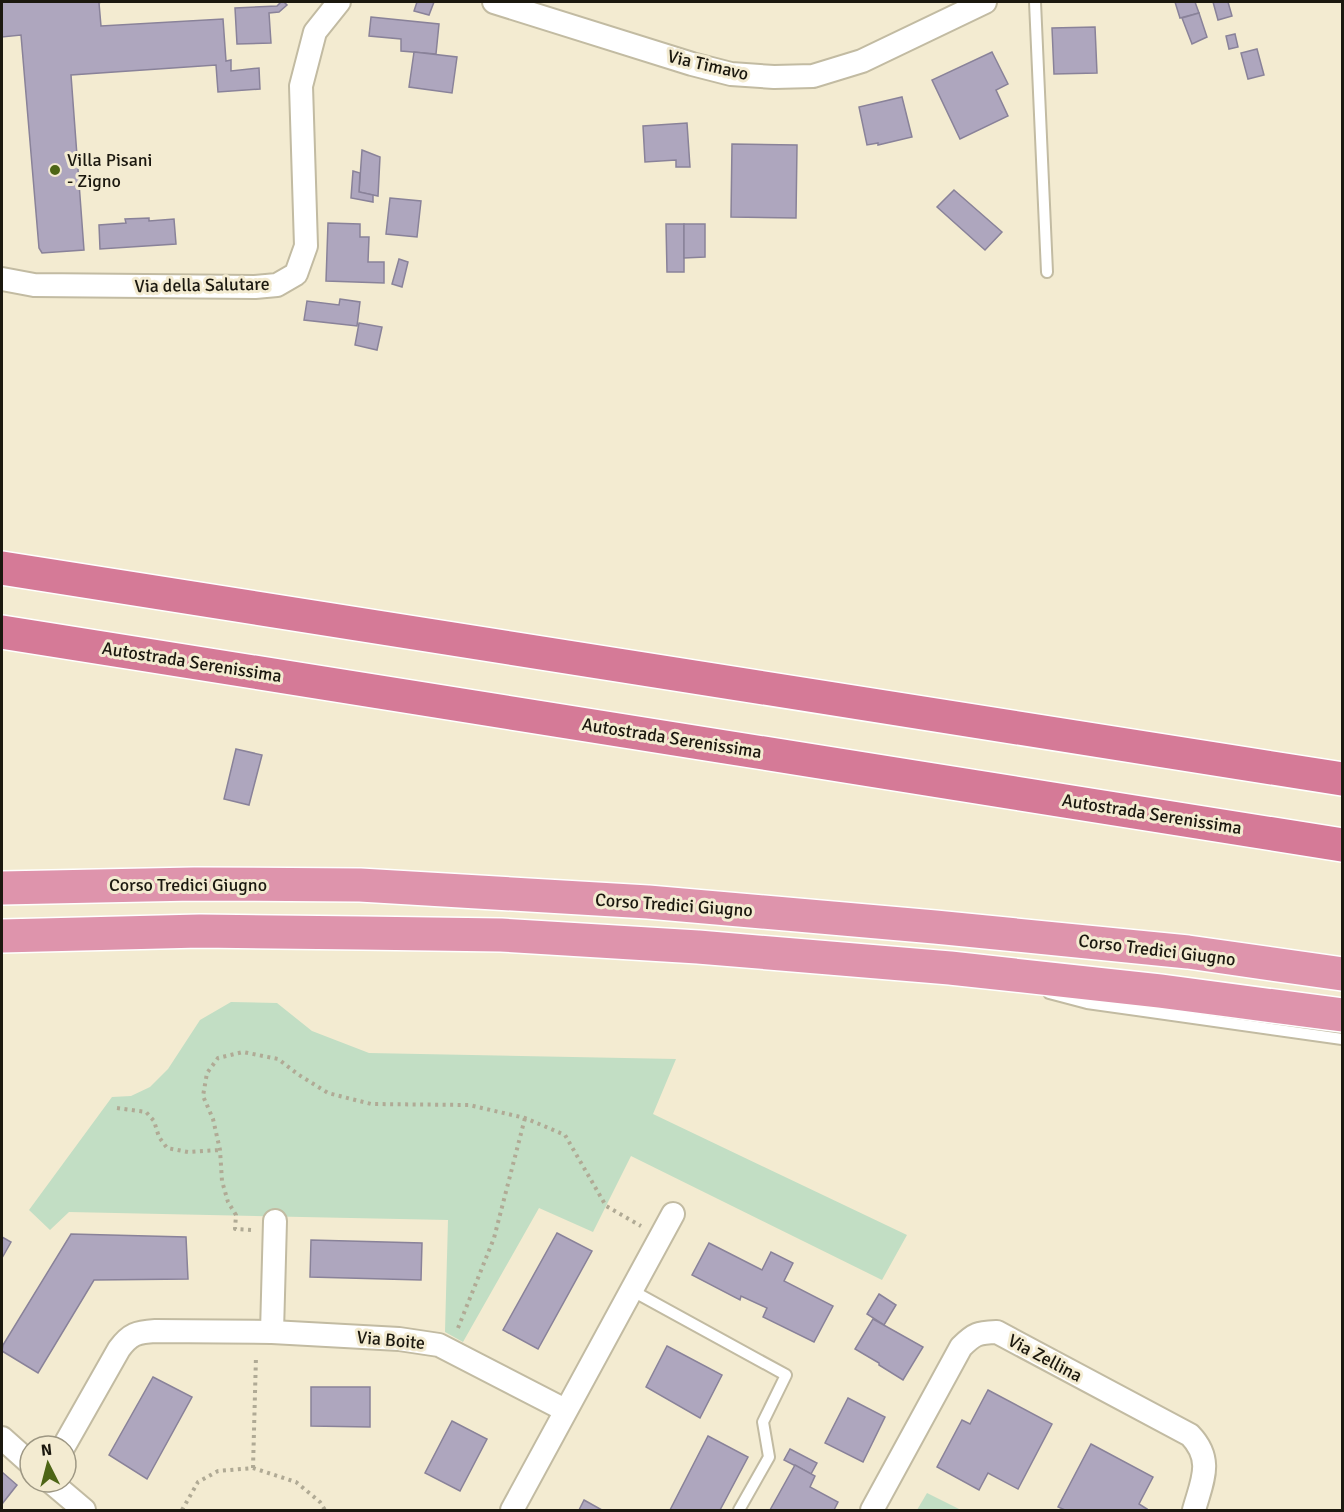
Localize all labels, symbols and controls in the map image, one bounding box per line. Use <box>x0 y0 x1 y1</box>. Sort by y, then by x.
street label: Via Timavo <box>665 45 751 85</box>
place label: Villa Pisani - Zigno <box>67 149 153 192</box>
marker: Villa Pisani - Zigno <box>48 163 62 177</box>
street label: Via della Salutare <box>134 273 270 297</box>
street label: Autostrada Serenissima <box>101 637 283 687</box>
street label: Autostrada Serenissima <box>581 713 763 763</box>
street label: Autostrada Serenissima <box>1061 789 1243 839</box>
street label: Corso Tredici Giugno <box>109 874 267 896</box>
street label: Corso Tredici Giugno <box>594 889 754 921</box>
street label: Corso Tredici Giugno <box>1077 929 1237 971</box>
street label: Via Boite <box>356 1326 426 1354</box>
street label: Via Zellina <box>1004 1329 1086 1387</box>
north arrow <box>18 1434 78 1494</box>
text: N <box>40 1440 53 1461</box>

